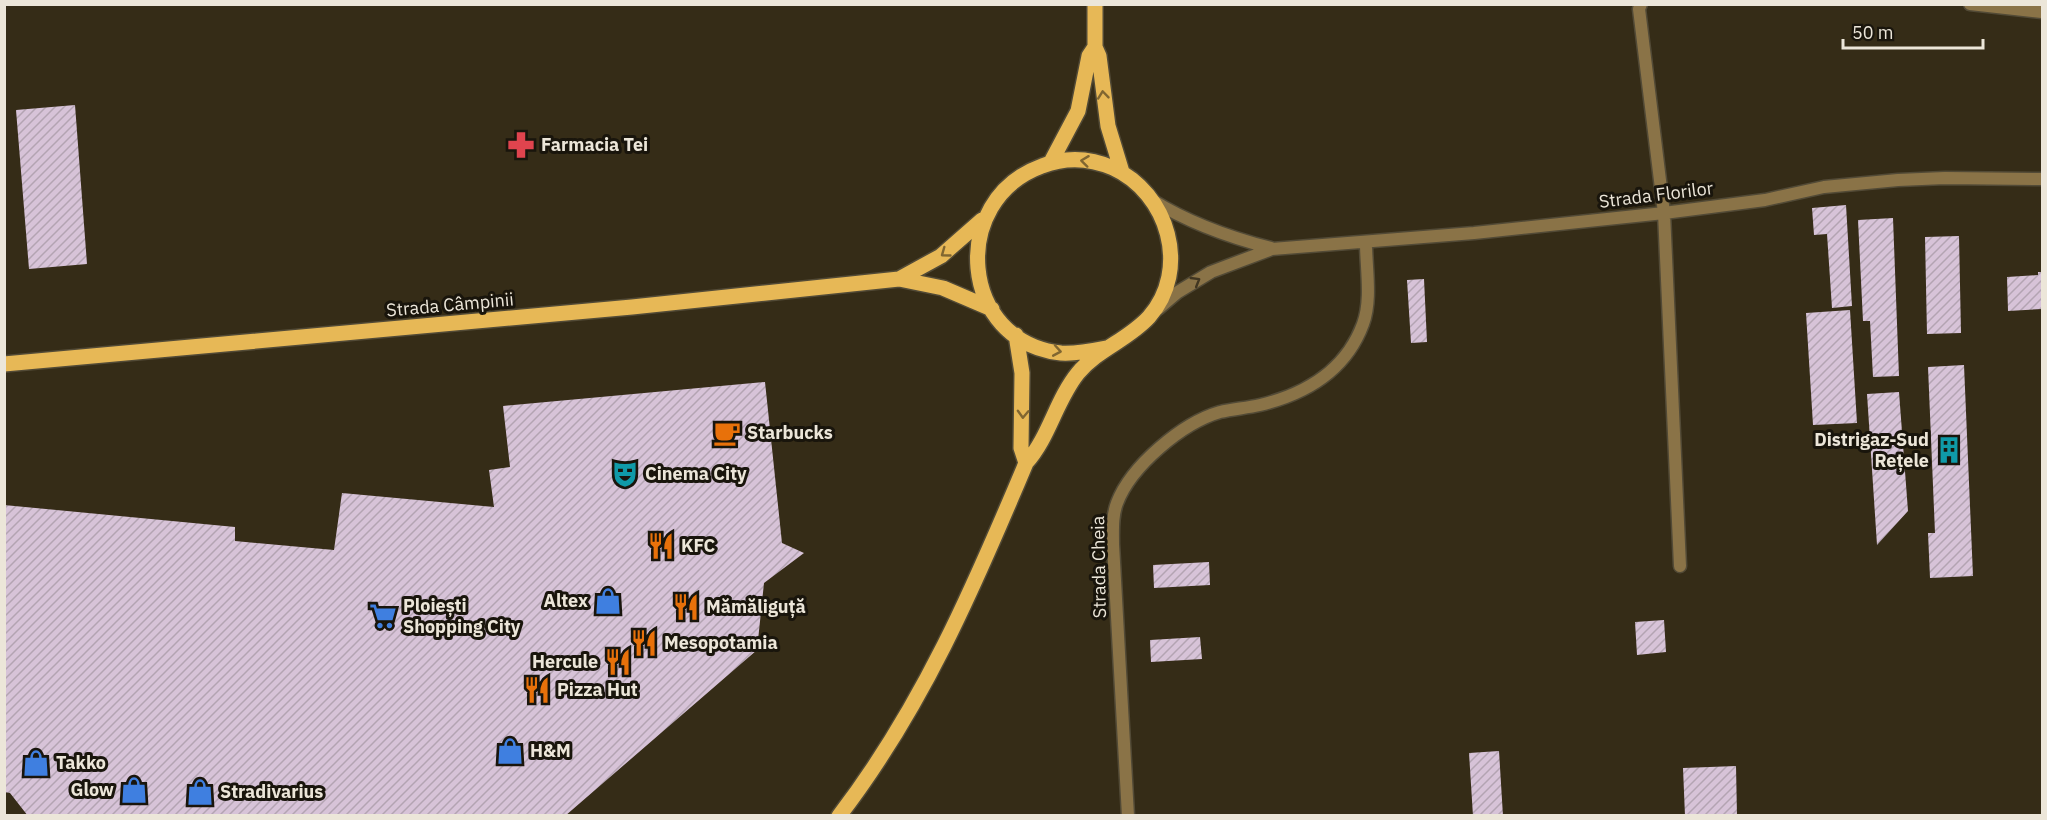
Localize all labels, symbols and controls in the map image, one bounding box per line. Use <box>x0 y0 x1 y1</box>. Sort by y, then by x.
scale bar <box>1843 12 1982 50</box>
text: 50 m <box>1852 21 1894 44</box>
one-way arrow <box>1098 90 1110 99</box>
pharmacy icon: Farmacia Tei <box>506 130 536 160</box>
place label: Farmacia Tei <box>541 133 648 156</box>
one-way arrow <box>1081 155 1090 168</box>
street label: Strada Florilor <box>1597 176 1715 213</box>
one-way arrow <box>940 246 951 257</box>
one-way arrow <box>1190 277 1200 289</box>
street label: Strada Câmpinii <box>385 287 515 322</box>
one-way arrow <box>1052 344 1062 357</box>
one-way arrow <box>1017 410 1029 419</box>
cafe icon: Starbucks <box>712 418 742 448</box>
place label: Starbucks <box>747 421 833 444</box>
place label: Distrigaz-Sud Rețele <box>1814 428 1929 472</box>
building icon: Distrigaz-Sud Rețele <box>1934 435 1964 465</box>
theatre icon: Cinema City <box>610 459 640 489</box>
place label: Cinema City <box>645 462 747 485</box>
street label: Strada Cheia <box>1086 515 1111 619</box>
restaurant icon: KFC <box>646 531 676 561</box>
place label: KFC <box>681 534 716 557</box>
shop icon: Altex <box>593 586 623 616</box>
place label: Altex <box>544 589 588 612</box>
restaurant icon: Mămăliguță <box>671 592 701 622</box>
place label: Ploiești Shopping City <box>403 594 521 638</box>
place label: Mămăliguță <box>706 595 806 618</box>
supermarket icon: Ploiești Shopping City <box>368 601 398 631</box>
restaurant icon: Mesopotamia <box>629 628 659 658</box>
place label: Mesopotamia <box>664 631 778 654</box>
restaurant icon: Hercule <box>603 647 633 677</box>
place label: Hercule <box>532 650 598 673</box>
restaurant icon: Pizza Hut <box>522 675 552 705</box>
place label: Pizza Hut <box>557 678 638 701</box>
shop icon: H&M <box>495 736 525 766</box>
place label: H&M <box>530 739 571 762</box>
shop icon: Takko <box>21 748 51 778</box>
place label: Takko <box>56 751 106 774</box>
shop icon: Glow <box>119 775 149 805</box>
shop icon: Stradivarius <box>185 777 215 807</box>
place label: Glow <box>70 778 114 801</box>
place label: Stradivarius <box>220 780 323 803</box>

